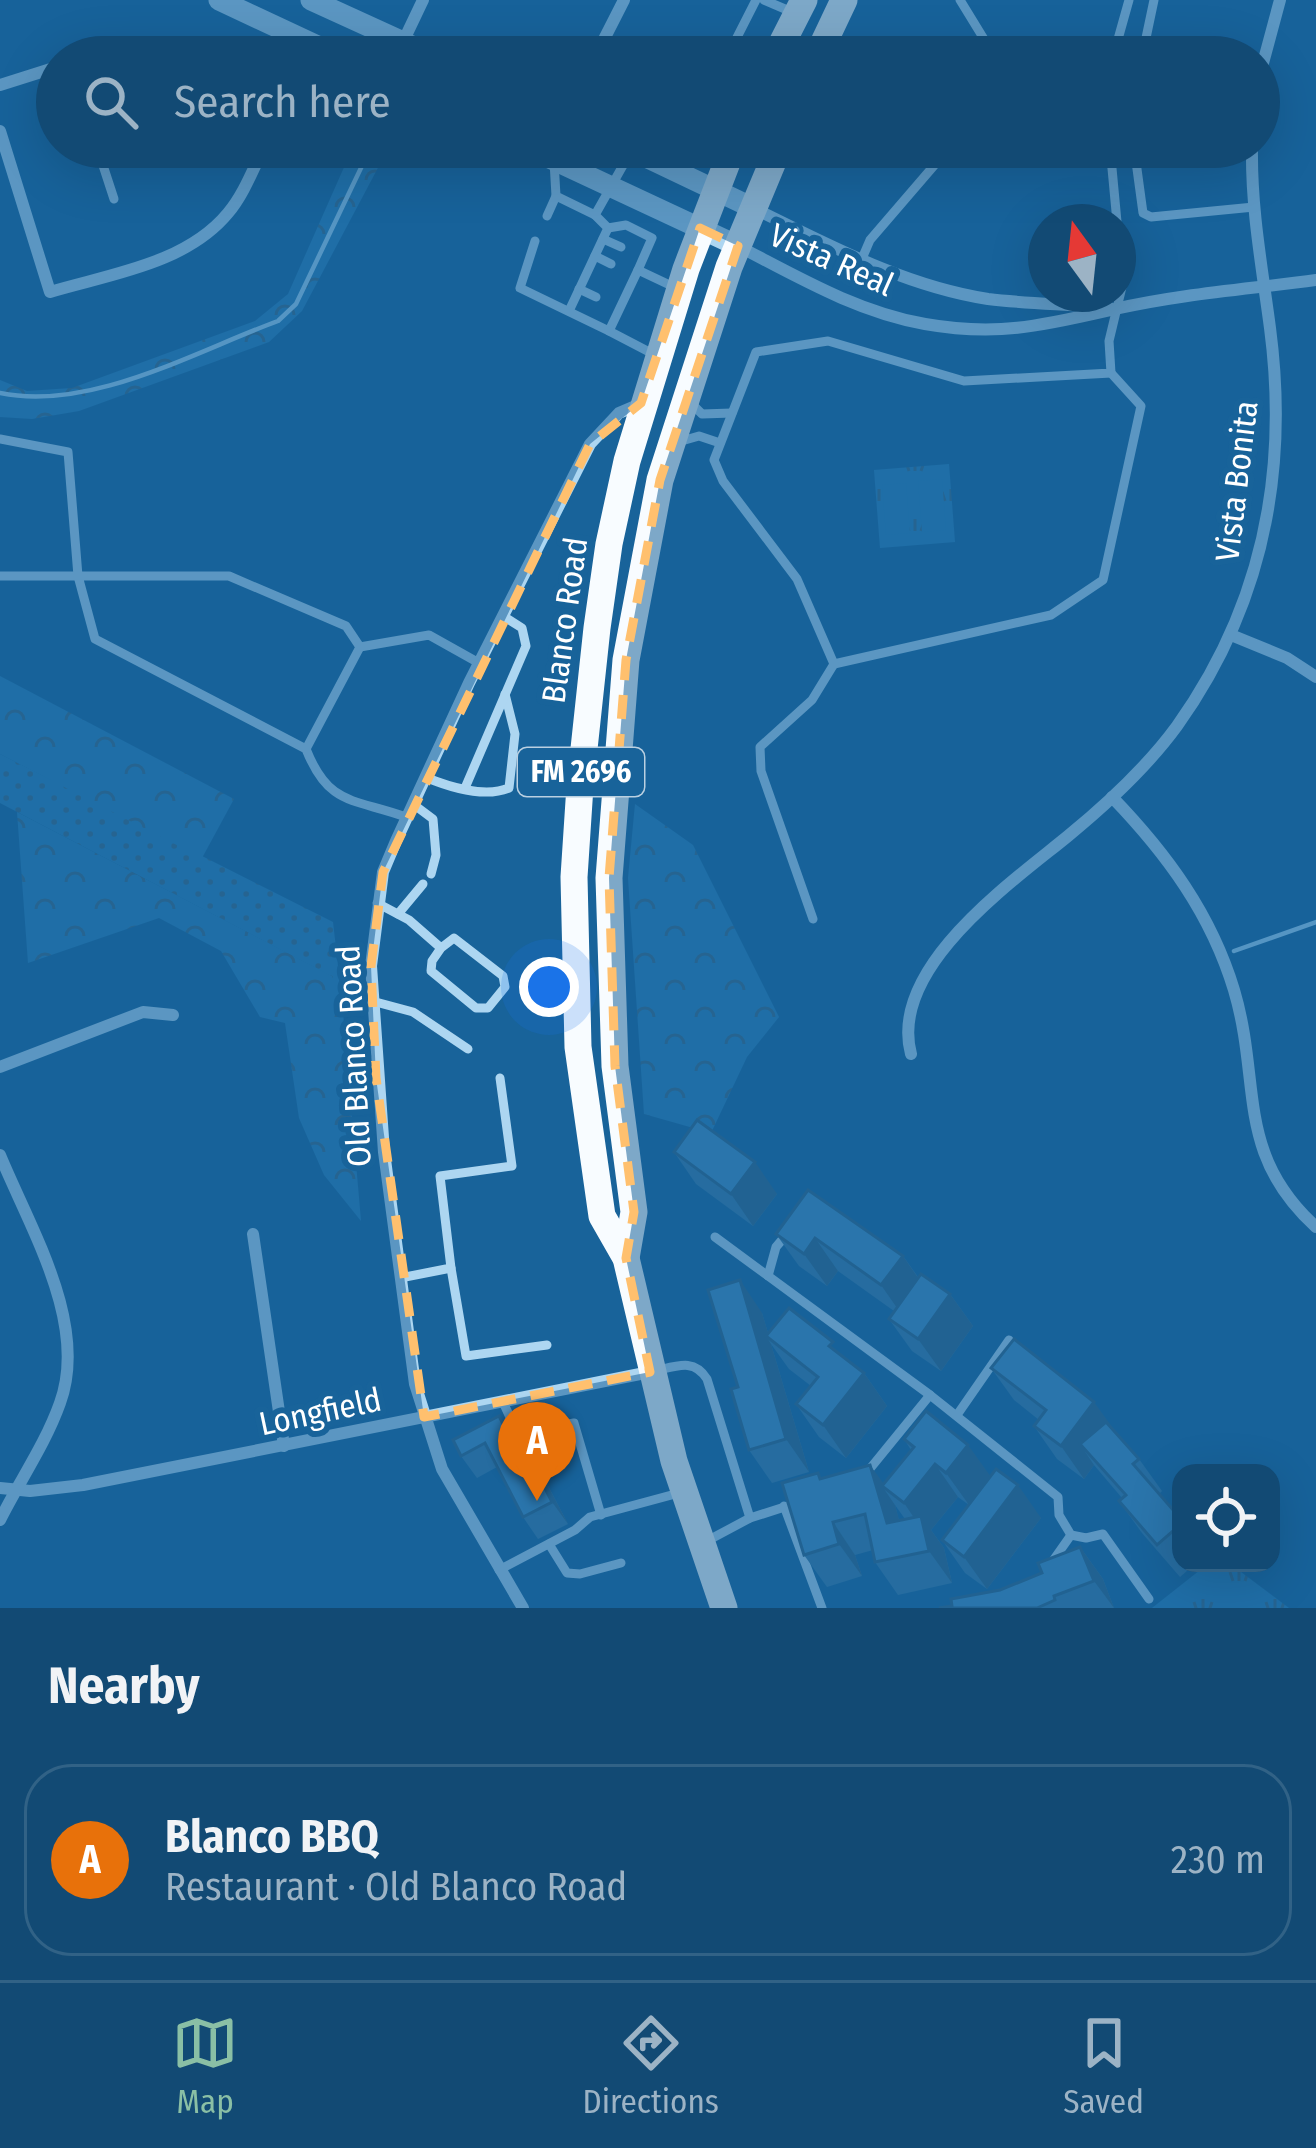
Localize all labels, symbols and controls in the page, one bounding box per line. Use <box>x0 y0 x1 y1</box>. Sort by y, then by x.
search box <box>36 36 1280 168</box>
icon: search <box>78 69 144 135</box>
text: Search here <box>174 75 391 129</box>
north arrow <box>1028 204 1136 312</box>
street label: Vista Real <box>763 215 900 305</box>
street label: Vista Bonita <box>1207 399 1267 564</box>
street label: Blanco Road <box>534 535 596 706</box>
road number: FM 2696 <box>518 748 644 796</box>
street label: Old Blanco Road <box>328 944 380 1168</box>
your location <box>519 957 579 1017</box>
street label: Longfield <box>255 1380 385 1444</box>
pin: A <box>498 1402 576 1501</box>
map controls <box>1172 1464 1280 1572</box>
button: locate <box>1172 1464 1280 1572</box>
text: Nearby <box>48 1655 200 1717</box>
text: Blanco BBQ <box>165 1810 379 1864</box>
text: A <box>79 1837 101 1883</box>
text: 230 m <box>1171 1837 1265 1883</box>
text: Restaurant · Old Blanco Road <box>165 1864 627 1910</box>
tab: Map <box>172 2010 238 2122</box>
tab: Directions <box>582 2010 719 2122</box>
tab: Saved <box>1063 2010 1144 2122</box>

